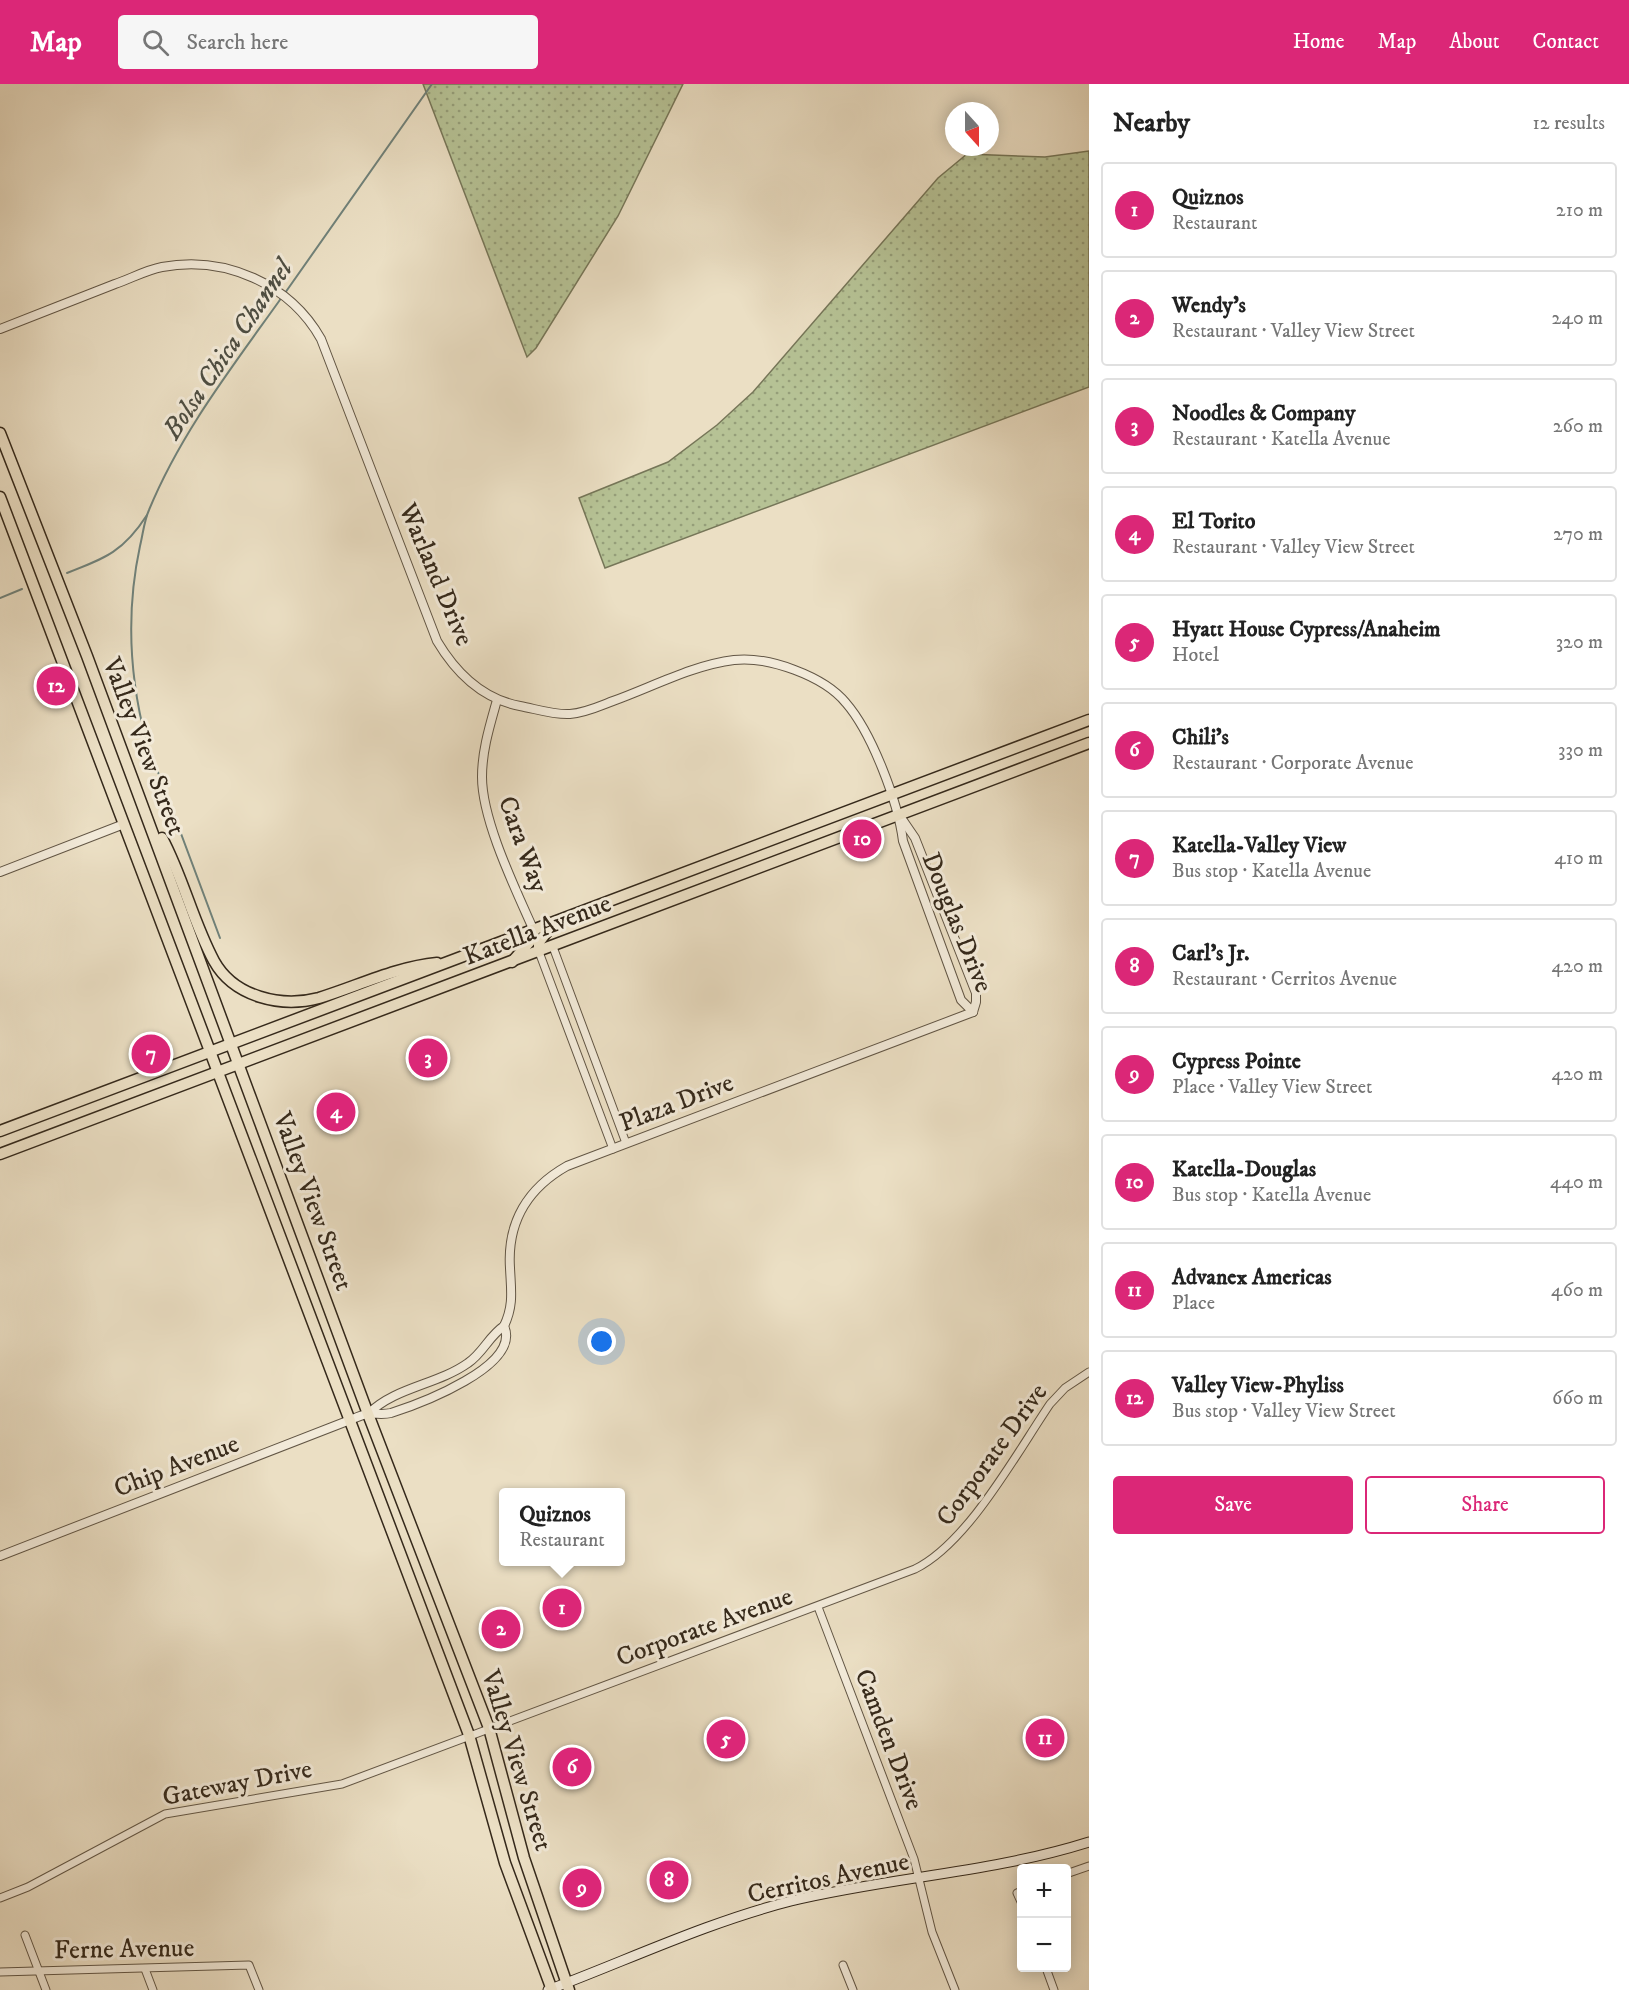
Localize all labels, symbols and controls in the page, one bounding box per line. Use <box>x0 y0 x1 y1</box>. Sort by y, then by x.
search box <box>118 15 538 69</box>
text: Map <box>30 25 82 60</box>
icon: search <box>139 26 172 59</box>
text: Search here <box>187 29 288 56</box>
text: Home <box>1293 29 1345 55</box>
text: Map <box>1378 29 1416 55</box>
text: About <box>1449 29 1500 55</box>
text: Contact <box>1533 29 1599 55</box>
north arrow <box>945 102 999 156</box>
text: Nearby <box>1113 107 1190 140</box>
text: 12 results <box>1532 111 1605 136</box>
text: Quiznos <box>1172 184 1244 211</box>
text: 1 <box>1131 198 1138 223</box>
text: 210 m <box>1556 198 1603 223</box>
text: Restaurant <box>1172 211 1257 236</box>
water label: Bolsa Chica Channel <box>155 251 302 446</box>
text: Wendy's <box>1172 292 1246 319</box>
text: 2 <box>1130 306 1139 331</box>
text: 240 m <box>1552 306 1603 331</box>
text: Restaurant · Valley View Street <box>1172 319 1415 344</box>
text: Noodles & Company <box>1172 400 1355 427</box>
text: 3 <box>1131 414 1138 439</box>
text: 260 m <box>1553 414 1603 439</box>
text: Restaurant · Katella Avenue <box>1172 427 1391 452</box>
street label: Warland Drive <box>390 497 480 651</box>
text: El Torito <box>1172 508 1255 535</box>
text: 4 <box>1129 522 1140 547</box>
text: 270 m <box>1553 522 1603 547</box>
text: Restaurant · Valley View Street <box>1172 535 1415 560</box>
text: Hyatt House Cypress/Anaheim <box>1172 616 1441 643</box>
text: 5 <box>1130 630 1139 655</box>
text: 320 m <box>1556 630 1603 655</box>
text: Hotel <box>1172 643 1219 668</box>
street label: Valley View Street <box>94 652 193 840</box>
pin: 12 <box>36 664 76 708</box>
text: Chili's <box>1172 724 1229 751</box>
text: 6 <box>1129 738 1140 763</box>
text: 330 m <box>1558 738 1603 763</box>
text: Restaurant · Corporate Avenue <box>1172 751 1413 776</box>
street label: Cara Way <box>490 792 555 898</box>
pin: 10 <box>842 816 882 861</box>
text: Katella-Valley View <box>1172 832 1346 859</box>
text: 7 <box>1129 846 1140 871</box>
text: 410 m <box>1554 846 1603 871</box>
street label: Douglas Drive <box>914 848 1000 997</box>
text: Bus stop · Katella Avenue <box>1172 859 1371 884</box>
street label: Katella Avenue <box>459 887 616 974</box>
text: Carl's Jr. <box>1172 940 1249 967</box>
text: 8 <box>1129 954 1140 979</box>
text: 420 m <box>1552 954 1603 979</box>
text: Restaurant · Cerritos Avenue <box>1172 967 1397 992</box>
pin: 7 <box>132 1032 170 1076</box>
pin: 3 <box>408 1036 448 1080</box>
text: Cypress Pointe <box>1172 1048 1301 1075</box>
text: 9 <box>1130 1062 1139 1087</box>
text: 420 m <box>1552 1062 1603 1087</box>
street label: Plaza Drive <box>615 1067 738 1140</box>
text: Place · Valley View Street <box>1172 1075 1373 1100</box>
pin: 4 <box>316 1090 356 1134</box>
street label: Valley View Street <box>265 1107 360 1295</box>
text: Katella-Douglas <box>1172 1156 1316 1183</box>
text: 10 <box>1125 1170 1144 1195</box>
text: 440 m <box>1550 1170 1603 1195</box>
text: Bus stop · Katella Avenue <box>1172 1183 1371 1208</box>
text: Advanex Americas <box>1172 1264 1332 1291</box>
text: 11 <box>1127 1278 1142 1303</box>
text: 460 m <box>1551 1278 1603 1303</box>
text: Place <box>1172 1291 1215 1316</box>
your location <box>587 1327 616 1356</box>
text: Valley View-Phyliss <box>1172 1372 1344 1399</box>
street label: Corporate Drive <box>929 1377 1055 1533</box>
text: 12 <box>1126 1386 1143 1411</box>
text: 660 m <box>1552 1386 1603 1411</box>
text: Bus stop · Valley View Street <box>1172 1399 1396 1424</box>
street label: Chip Avenue <box>109 1427 244 1505</box>
button: Save <box>1113 1476 1353 1534</box>
button: Share <box>1365 1476 1605 1534</box>
popup <box>499 1488 625 1566</box>
text: Quiznos <box>519 1501 591 1528</box>
text: Restaurant <box>519 1528 605 1553</box>
street label: Corporate Avenue <box>612 1580 797 1675</box>
pin: 1 <box>542 1586 582 1630</box>
pin: 2 <box>482 1606 520 1652</box>
street label: Camden Drive <box>847 1664 931 1815</box>
street label: Valley View Street <box>473 1665 560 1855</box>
pin: 5 <box>706 1716 746 1762</box>
pin: 11 <box>1026 1716 1064 1760</box>
pin: 6 <box>552 1744 592 1790</box>
street label: Gateway Drive <box>160 1753 315 1814</box>
street label: Cerritos Avenue <box>745 1845 912 1912</box>
pin: 8 <box>650 1858 688 1902</box>
map controls <box>1017 1864 1071 1972</box>
button: + <box>1017 1864 1071 1918</box>
pin: 9 <box>562 1866 602 1910</box>
button: − <box>1017 1918 1071 1972</box>
street label: Ferne Avenue <box>53 1932 195 1967</box>

